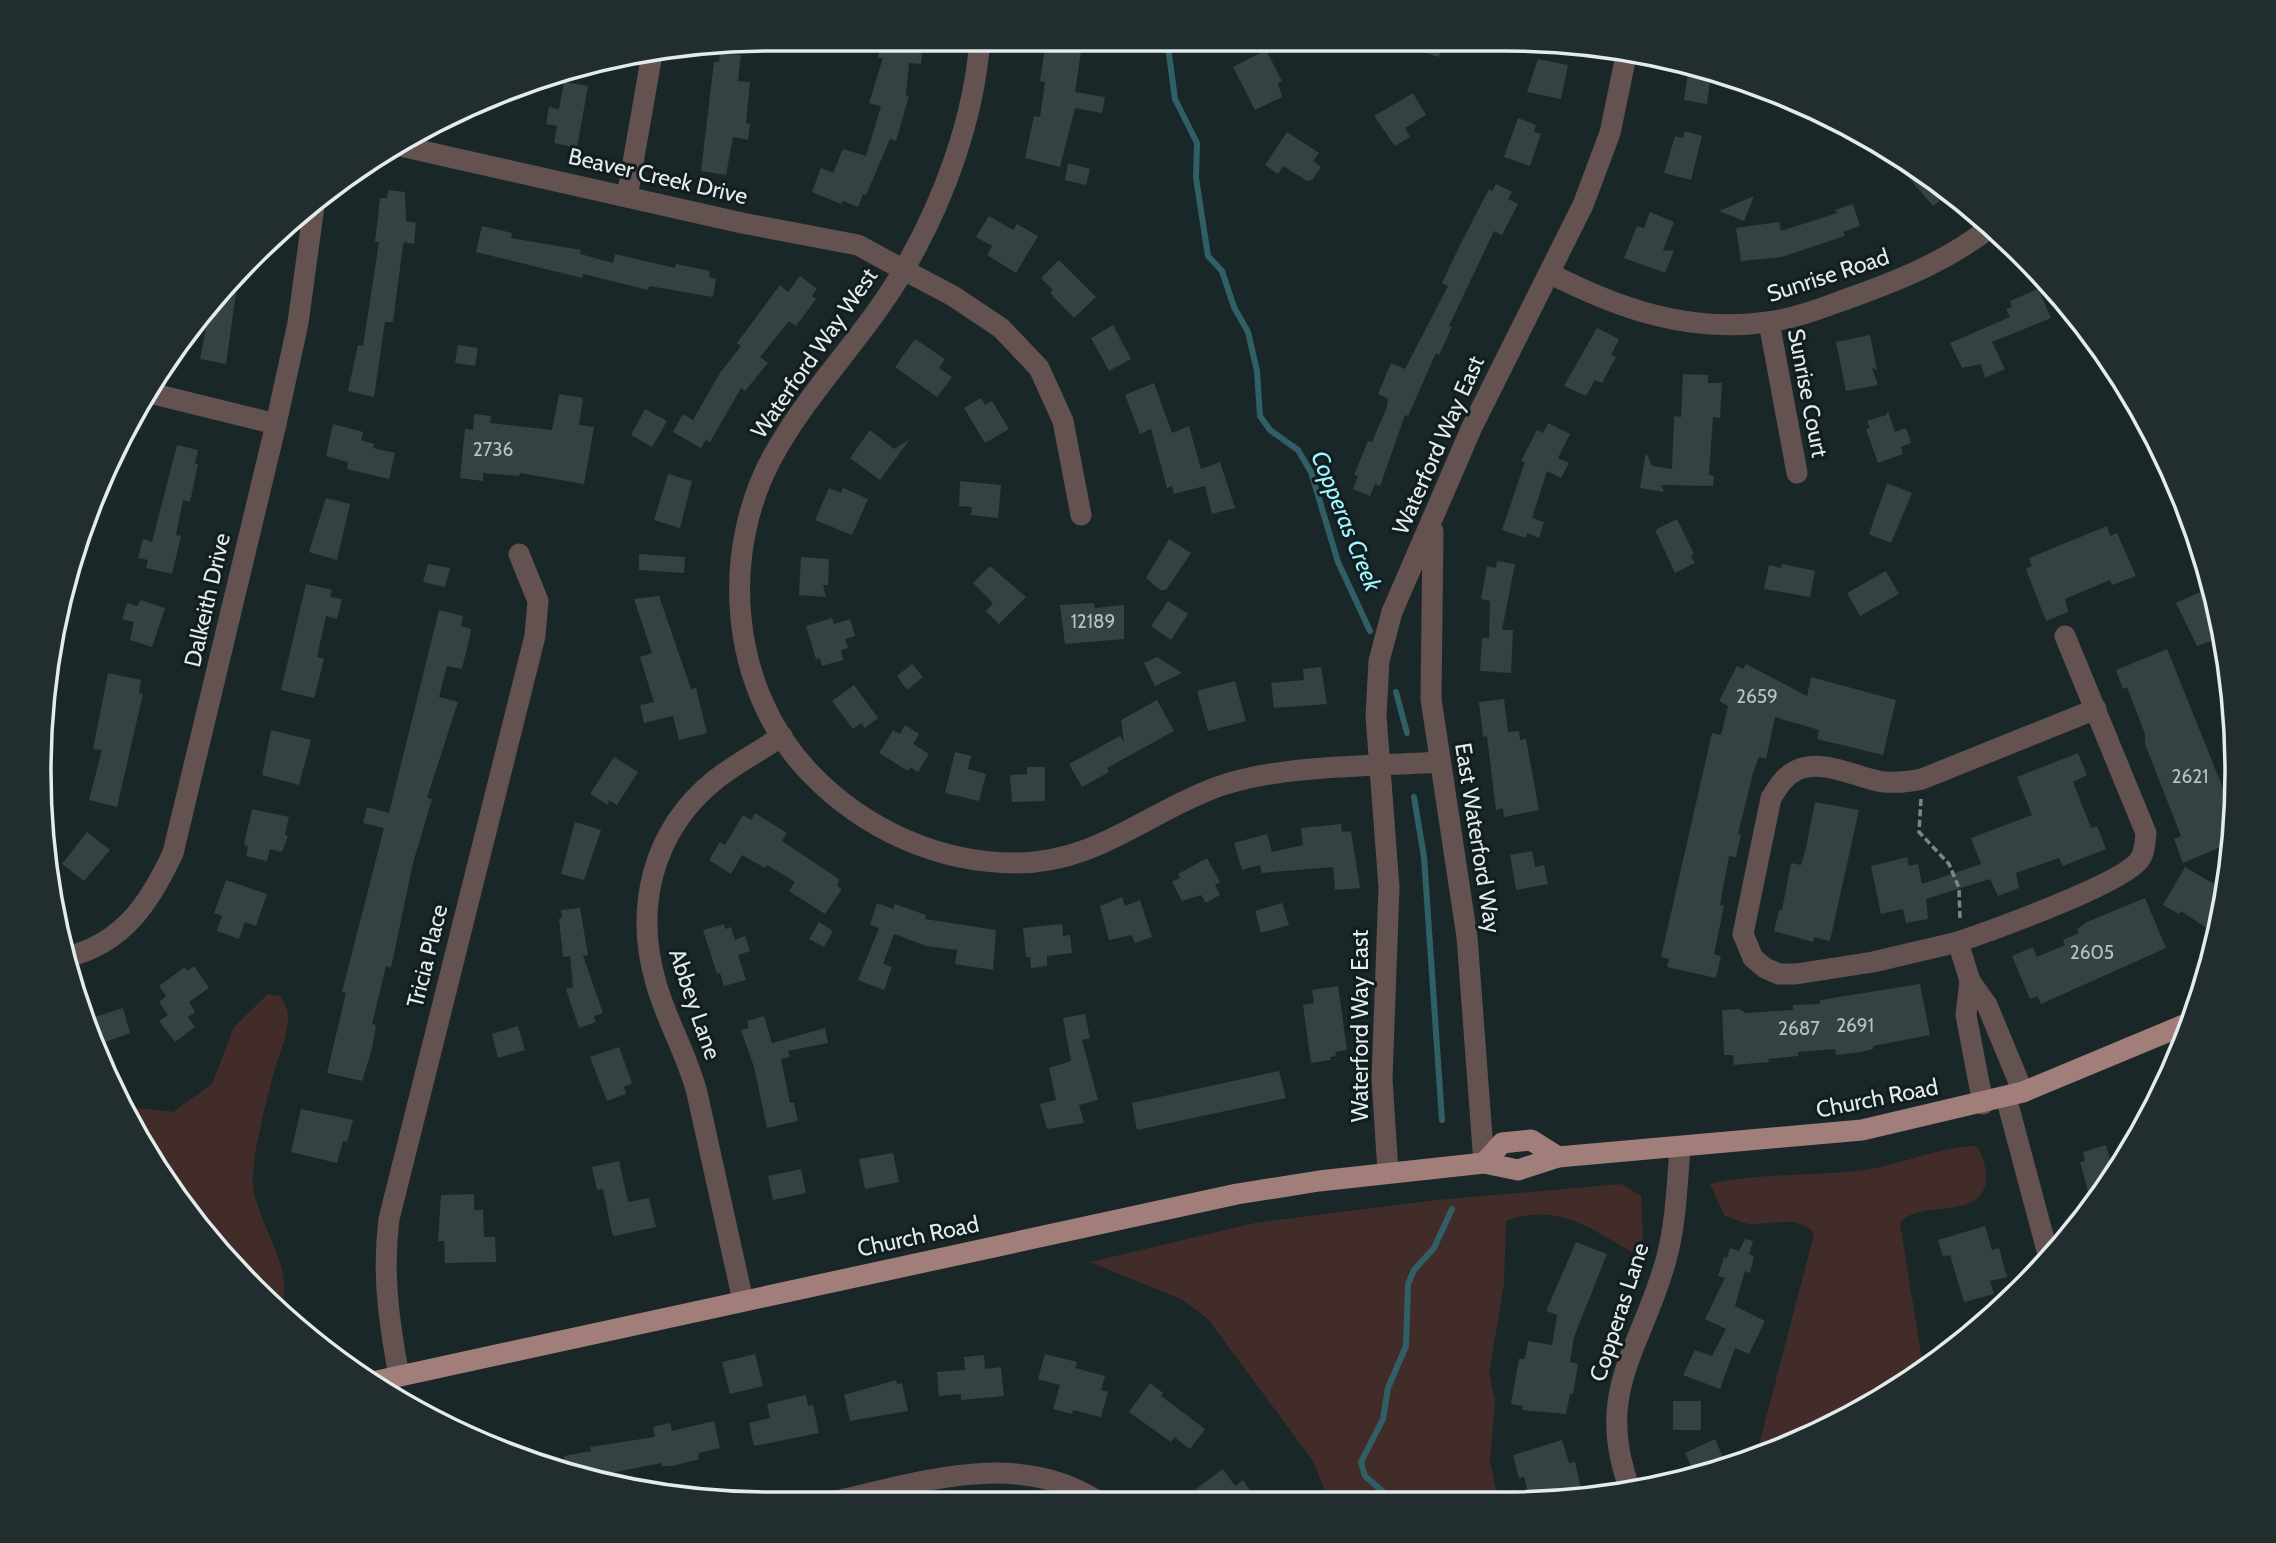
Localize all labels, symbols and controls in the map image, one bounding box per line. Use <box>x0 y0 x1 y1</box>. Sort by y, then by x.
street label: Beaver Creek Drive <box>566 142 751 210</box>
street label: Sunrise Road <box>1763 242 1893 308</box>
street label: Waterford Way West <box>745 262 883 444</box>
street label: Sunrise Court <box>1782 326 1834 460</box>
street label: Waterford Way East <box>1386 351 1490 539</box>
house number: 2736 <box>473 438 513 461</box>
water label: Copperas Creek <box>1305 446 1388 596</box>
street label: Dalkeith Drive <box>178 530 236 670</box>
house number: 12189 <box>1071 610 1115 633</box>
house number: 2659 <box>1736 685 1778 708</box>
street label: East Waterford Way <box>1449 741 1507 936</box>
house number: 2621 <box>2172 765 2208 788</box>
street label: Tricia Place <box>401 901 453 1011</box>
street label: Waterford Way East <box>1346 929 1374 1122</box>
house number: 2605 <box>2070 941 2114 964</box>
street label: Abbey Lane <box>663 945 727 1063</box>
house number: 2691 <box>1836 1014 1874 1037</box>
house number: 2687 <box>1778 1017 1820 1040</box>
street label: Church Road <box>1814 1072 1940 1124</box>
street label: Church Road <box>855 1209 981 1263</box>
street label: Copperas Lane <box>1583 1239 1655 1385</box>

